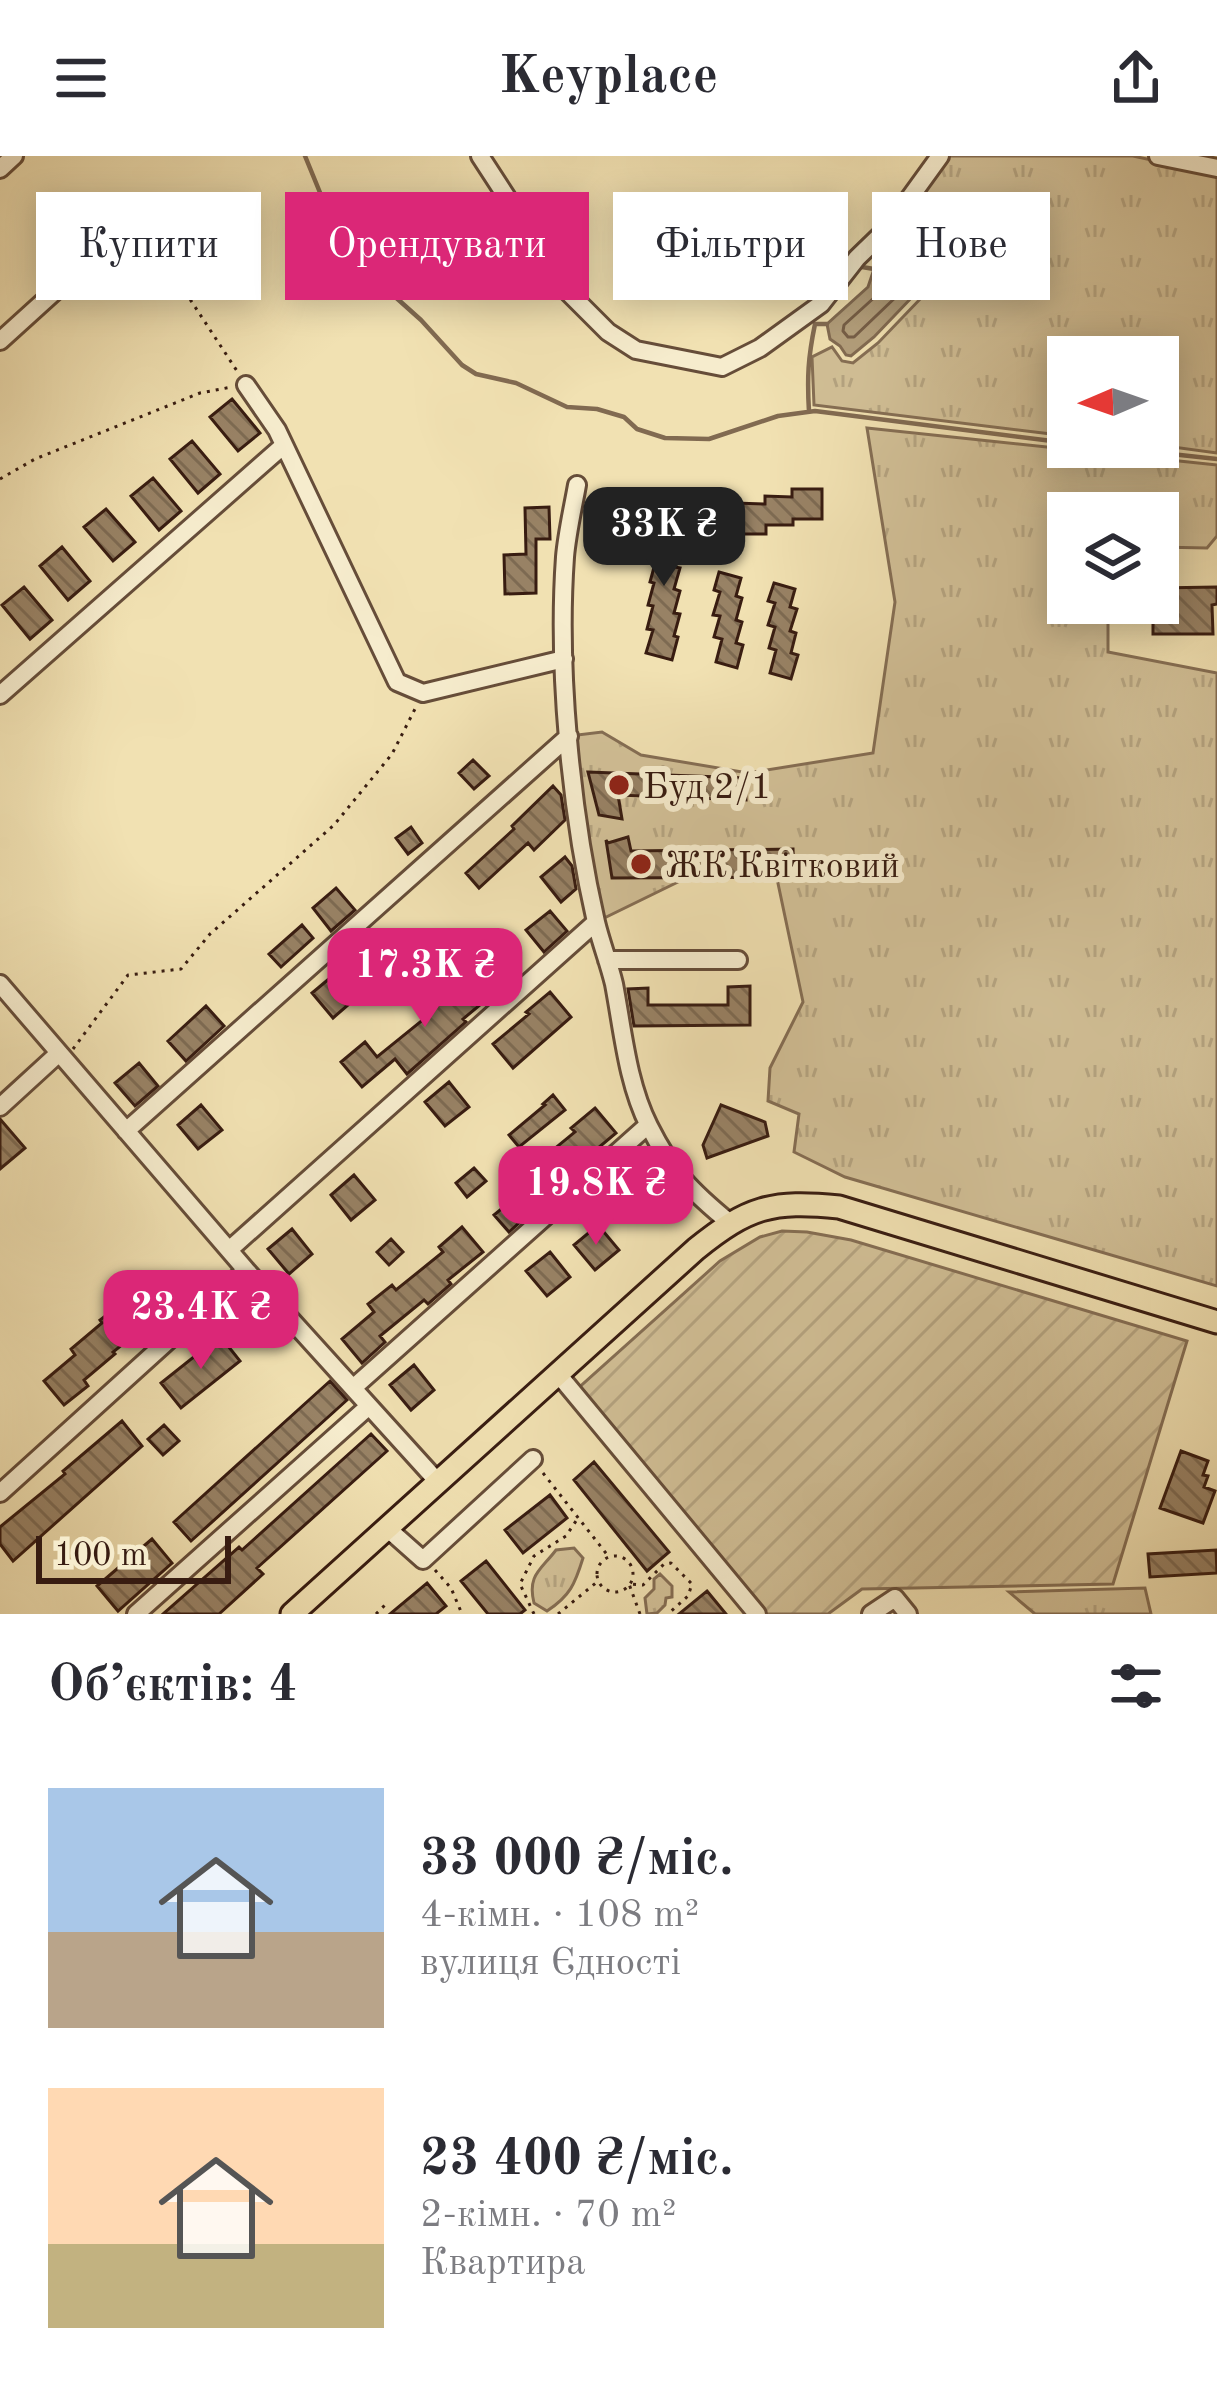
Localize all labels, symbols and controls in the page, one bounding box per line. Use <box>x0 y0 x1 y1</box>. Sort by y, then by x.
icon: menu <box>48 45 114 111</box>
icon: share <box>1103 45 1169 111</box>
text: Keyplace <box>499 51 718 105</box>
chip: Купити <box>36 192 261 300</box>
chip: Орендувати <box>285 192 589 300</box>
chip: Фільтри <box>613 192 848 300</box>
chip: Нове <box>872 192 1050 300</box>
north arrow <box>1047 336 1179 468</box>
map controls <box>1047 336 1179 624</box>
pin: 33K ₴ <box>580 487 748 589</box>
button: layers <box>1047 492 1179 624</box>
text: 33K ₴ <box>610 506 718 545</box>
place label: Буд 2/1 <box>643 771 772 807</box>
marker: Буд 2/1 <box>606 772 632 798</box>
place label: ЖК Квітковий <box>665 850 900 886</box>
marker: ЖК Квітковий <box>628 851 654 877</box>
pin: 17.3K ₴ <box>314 928 536 1030</box>
text: 17.3K ₴ <box>354 947 496 986</box>
pin: 19.8K ₴ <box>485 1146 707 1248</box>
text: 19.8K ₴ <box>525 1165 667 1204</box>
pin: 23.4K ₴ <box>90 1270 312 1372</box>
text: 23.4K ₴ <box>130 1289 272 1328</box>
scale bar <box>36 1530 231 1583</box>
text: 100 m <box>54 1540 147 1573</box>
icon: filters <box>1103 1653 1169 1719</box>
text: Об’єктів: 4 <box>48 1661 298 1712</box>
text: 33 000 ₴/міс. <box>420 1835 733 1886</box>
icon: home <box>144 1836 288 1980</box>
text: 4-кімн. · 108 m² <box>420 1896 699 1935</box>
text: вулиця Єдності <box>420 1944 681 1983</box>
text: 23 400 ₴/міс. <box>420 2135 733 2186</box>
icon: home <box>144 2136 288 2280</box>
text: 2-кімн. · 70 m² <box>420 2196 677 2235</box>
text: Квартира <box>420 2244 585 2283</box>

